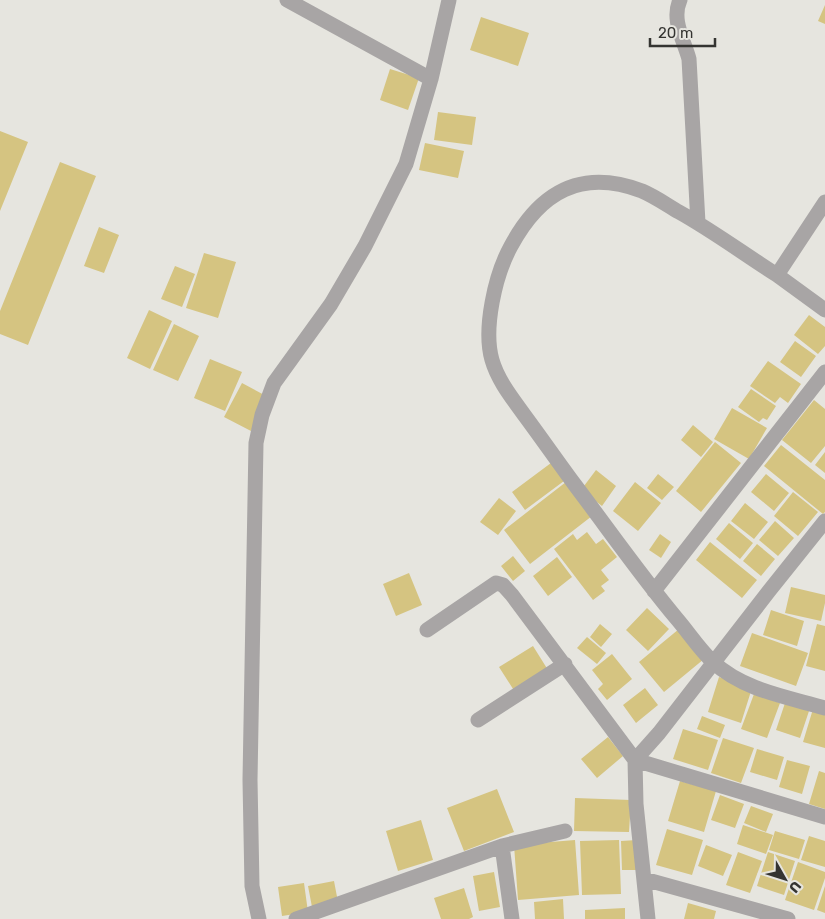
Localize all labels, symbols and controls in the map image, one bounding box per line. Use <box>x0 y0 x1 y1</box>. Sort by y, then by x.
scale bar <box>650 15 715 47</box>
text: 20 m <box>658 24 693 42</box>
north arrow <box>760 854 810 904</box>
text: U <box>785 878 805 896</box>

